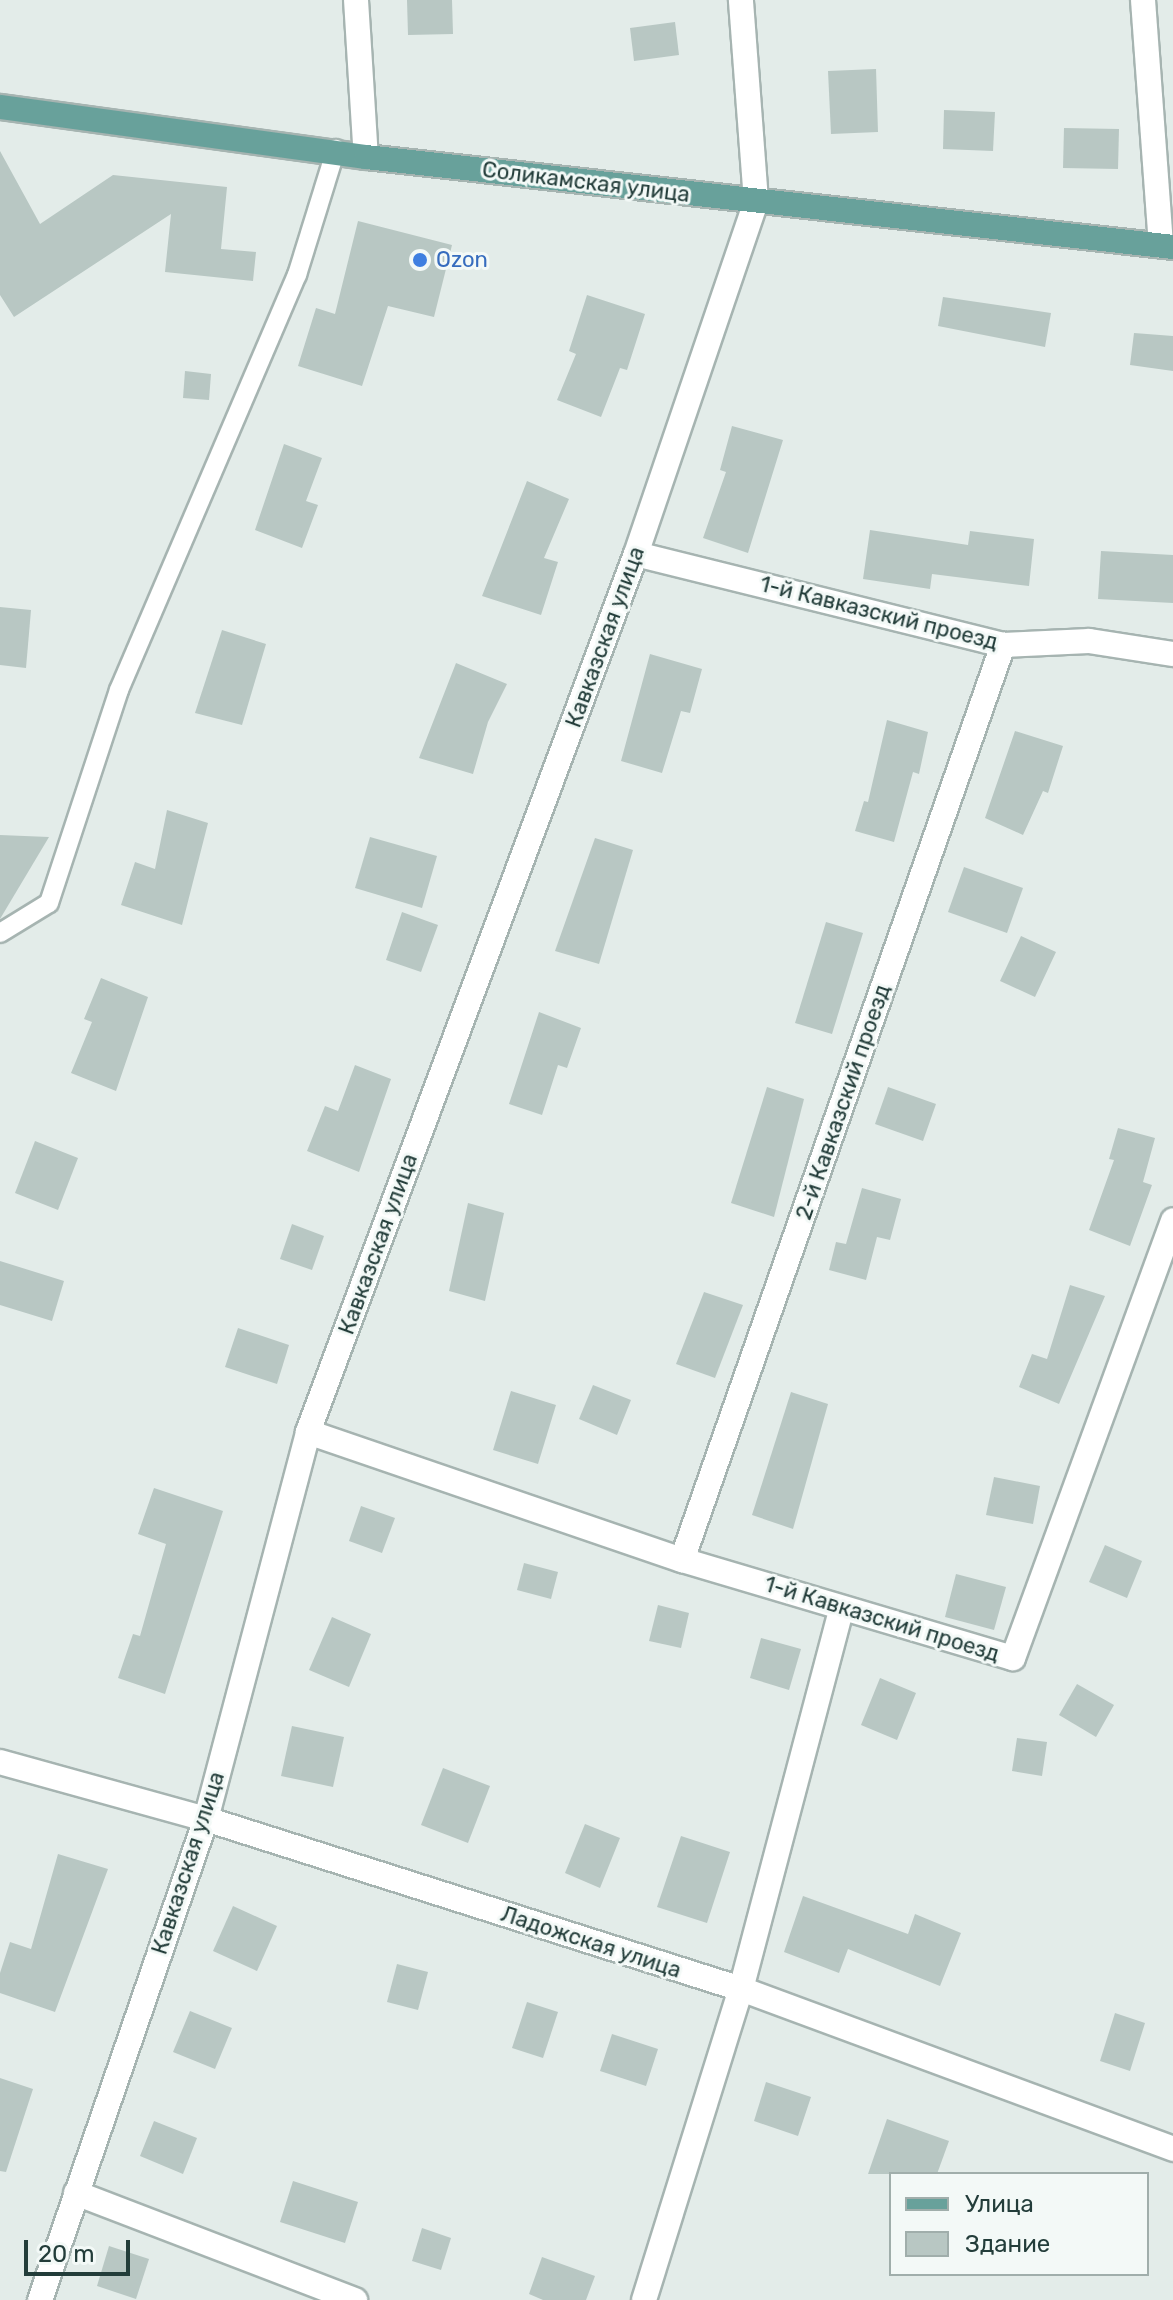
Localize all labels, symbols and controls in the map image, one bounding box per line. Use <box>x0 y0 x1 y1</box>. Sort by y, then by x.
street label: Соликамская улица <box>481 156 691 208</box>
place label: Ozon <box>436 247 488 273</box>
marker: Ozon <box>411 251 429 269</box>
street label: Кавказская улица <box>560 543 650 731</box>
street label: 1-й Кавказский проезд <box>757 571 1001 655</box>
street label: 2-й Кавказский проезд <box>790 981 896 1223</box>
street label: Кавказская улица <box>333 1150 423 1338</box>
street label: 1-й Кавказский проезд <box>761 1571 1003 1667</box>
street label: Кавказская улица <box>146 1768 230 1958</box>
street label: Ладожская улица <box>498 1900 684 1984</box>
legend <box>889 2172 1149 2276</box>
text: Улица <box>965 2190 1034 2218</box>
scale bar <box>28 2224 134 2274</box>
text: Здание <box>965 2230 1050 2258</box>
text: 20 m <box>38 2240 95 2268</box>

